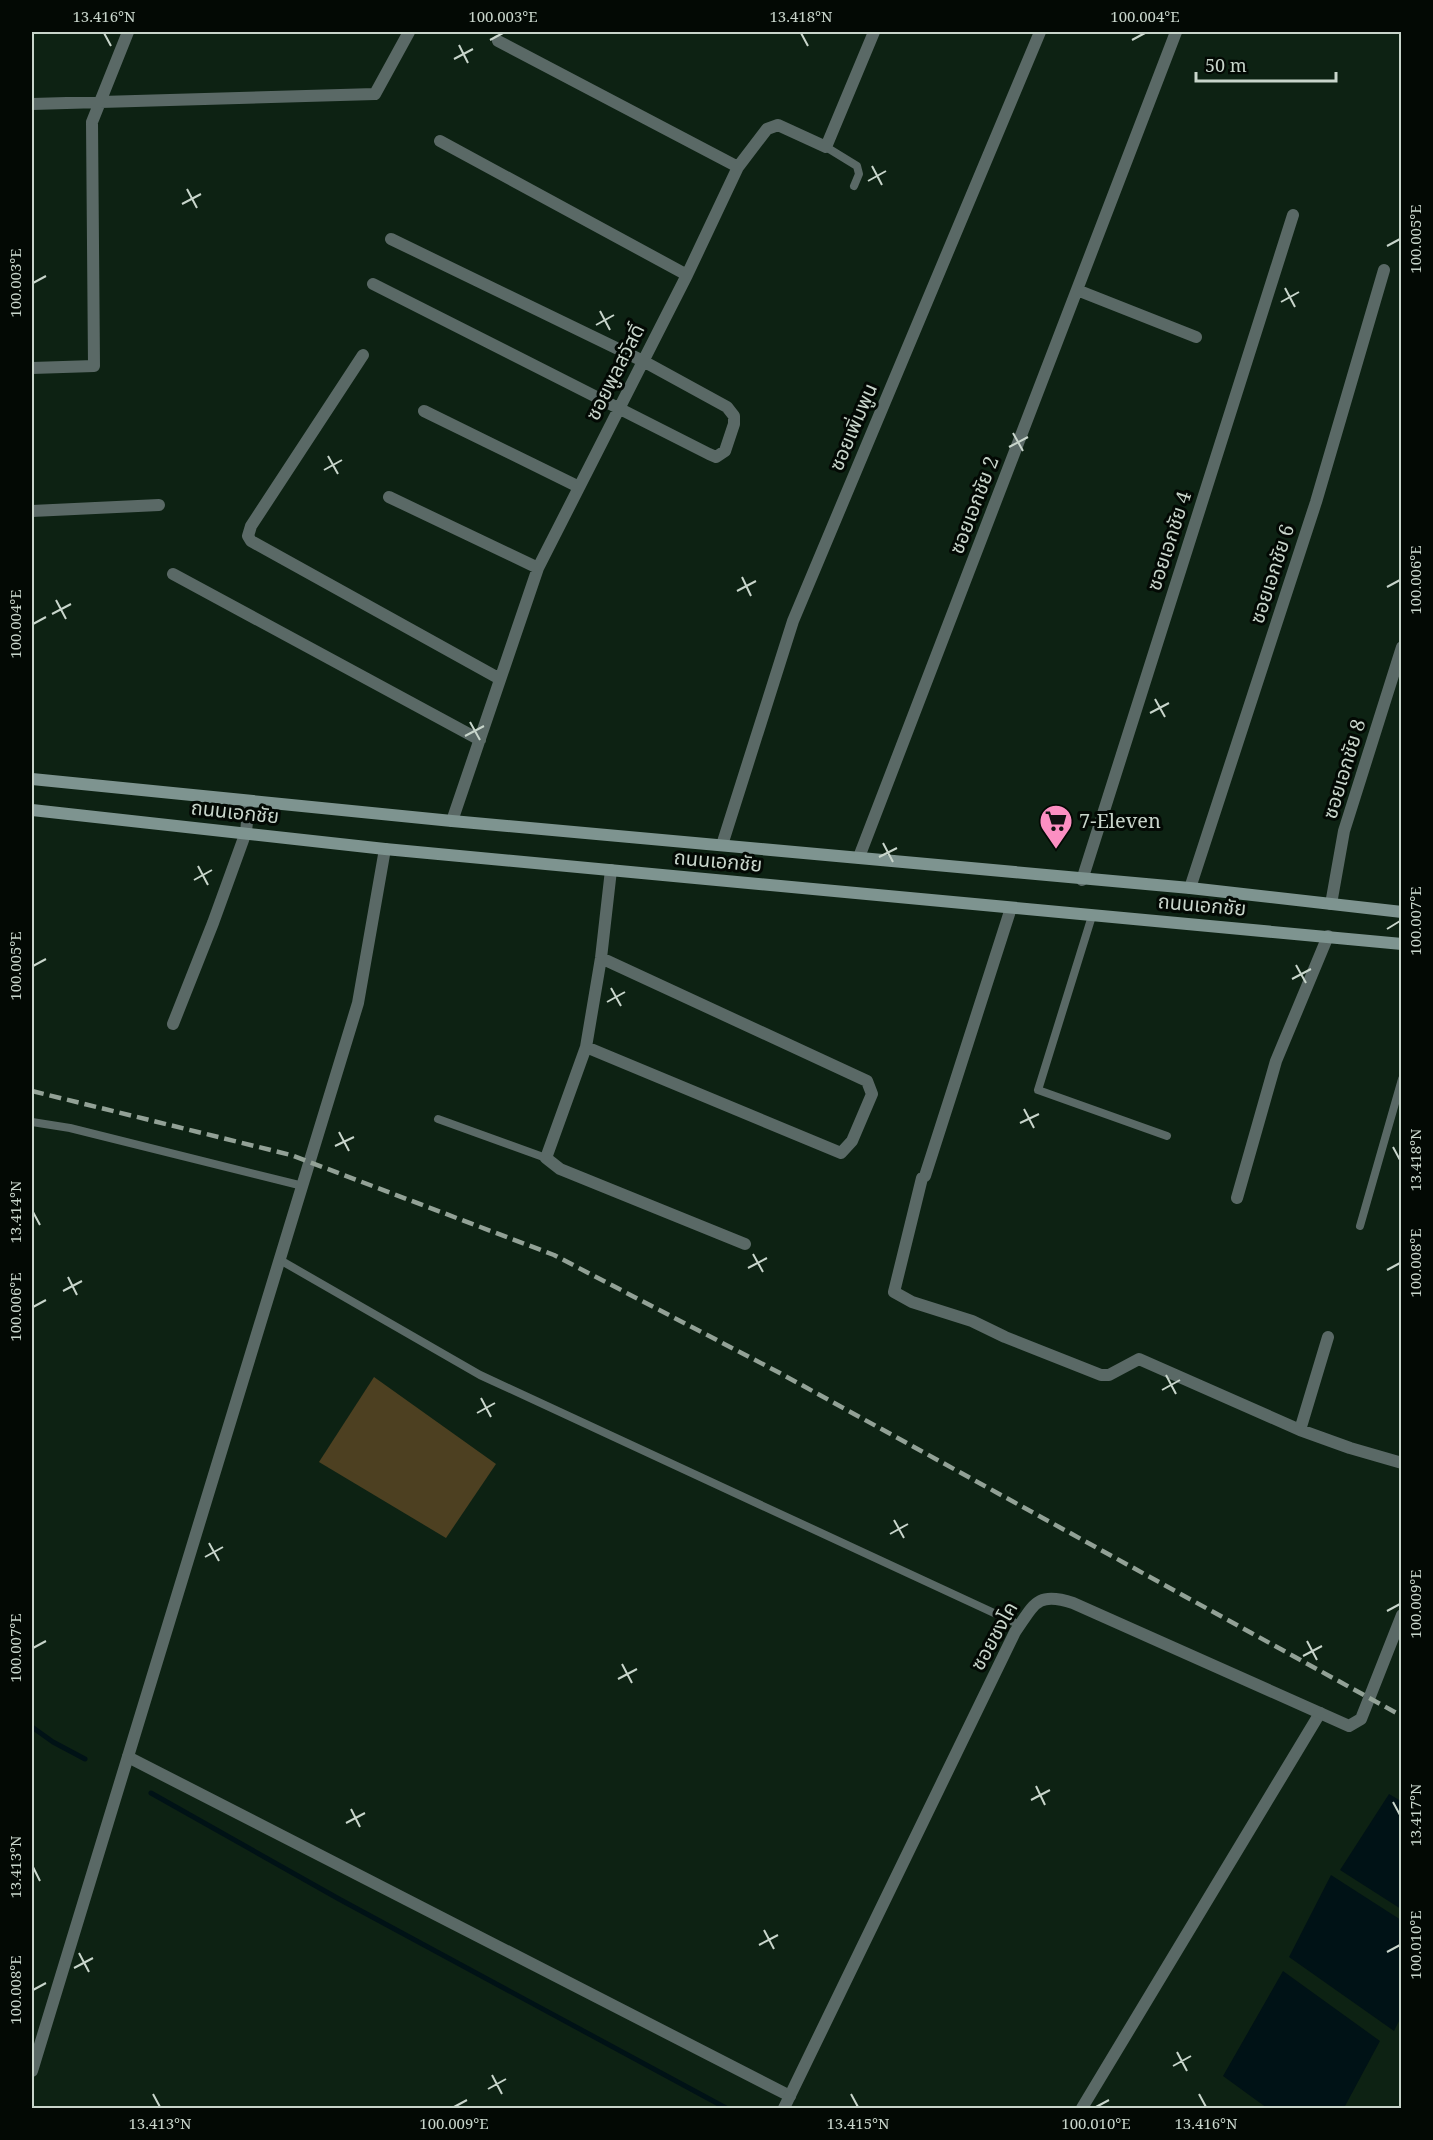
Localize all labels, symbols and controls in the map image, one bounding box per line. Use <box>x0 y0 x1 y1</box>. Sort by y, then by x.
text: 13.416°N <box>72 6 136 26</box>
text: 100.003°E <box>468 6 538 26</box>
text: 13.418°N <box>769 6 833 26</box>
text: 100.004°E <box>1110 6 1180 26</box>
scale bar <box>1196 45 1336 83</box>
text: 50 m <box>1205 53 1247 77</box>
text: 100.005°E <box>1405 204 1425 274</box>
text: 100.003°E <box>5 248 25 318</box>
street label: ซอยพูลสวัสดิ์ <box>579 319 650 425</box>
street label: ซอยเพิ่มพูน <box>822 379 883 475</box>
street label: ซอยเอกชัย 2 <box>942 452 1005 558</box>
street label: ซอยเอกชัย 4 <box>1140 488 1197 594</box>
street label: ซอยเอกชัย 6 <box>1243 521 1300 627</box>
text: 100.006°E <box>1405 545 1425 615</box>
text: 100.004°E <box>5 589 25 659</box>
street label: ซอยเอกชัย 8 <box>1316 716 1371 822</box>
street label: ถนนเอกชัย <box>190 793 281 830</box>
supermarket icon: 7-Eleven <box>1038 803 1074 850</box>
place label: 7-Eleven <box>1079 807 1161 834</box>
street label: ถนนเอกชัย <box>673 843 763 878</box>
text: 100.007°E <box>1405 886 1425 956</box>
street label: ถนนเอกชัย <box>1157 887 1247 922</box>
text: 100.005°E <box>5 931 25 1001</box>
text: 13.418°N <box>1405 1128 1425 1192</box>
text: 13.414°N <box>5 1180 25 1244</box>
text: 100.008°E <box>1405 1228 1425 1298</box>
text: 100.006°E <box>5 1272 25 1342</box>
text: 100.009°E <box>1405 1569 1425 1639</box>
street label: ซอยชงโค <box>964 1597 1023 1675</box>
text: 100.007°E <box>5 1613 25 1683</box>
text: 13.417°N <box>1405 1783 1425 1847</box>
text: 13.413°N <box>5 1835 25 1899</box>
text: 100.010°E <box>1405 1910 1425 1980</box>
text: 100.008°E <box>5 1955 25 2025</box>
text: 13.413°N <box>128 2113 192 2133</box>
text: 100.009°E <box>419 2113 489 2133</box>
text: 13.415°N <box>826 2113 890 2133</box>
text: 100.010°E <box>1061 2113 1131 2133</box>
text: 13.416°N <box>1174 2113 1238 2133</box>

